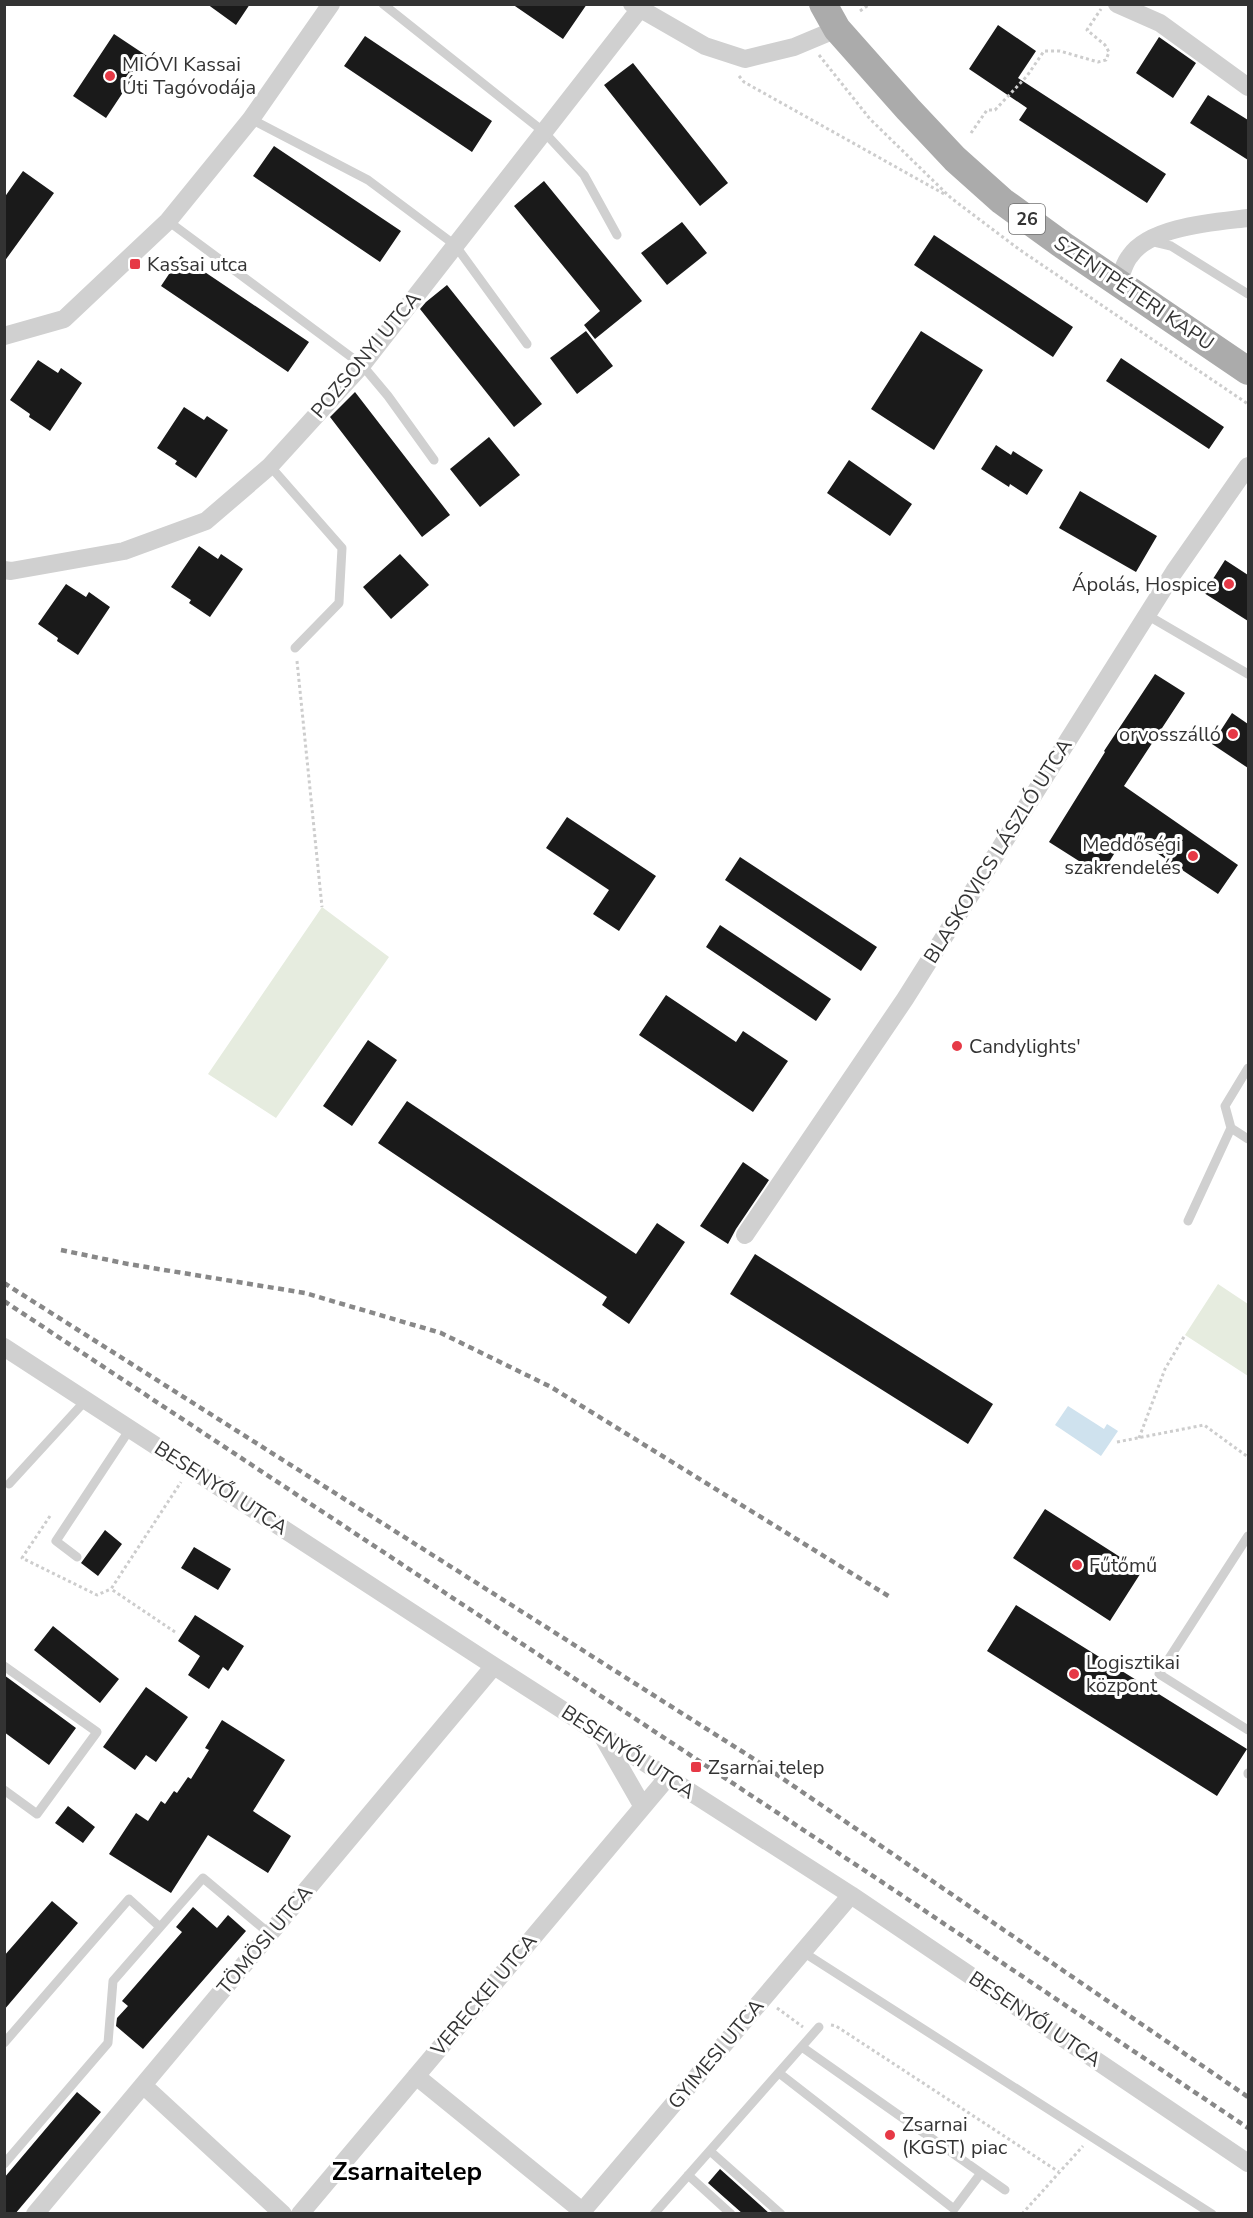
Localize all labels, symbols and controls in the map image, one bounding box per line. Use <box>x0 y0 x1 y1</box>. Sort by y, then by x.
place label: MIÓVI Kassai Úti Tagóvodája <box>122 51 256 101</box>
marker: MIÓVI Kassai Úti Tagóvodája <box>103 69 117 83</box>
road number: 26 <box>1009 204 1045 234</box>
street label: SZENTPÉTERI KAPU <box>1049 229 1219 357</box>
place label: Kassai utca <box>147 251 248 278</box>
marker: Kassai utca <box>128 257 142 271</box>
street label: POZSONYI UTCA <box>305 286 427 424</box>
place label: Ápolás, Hospice <box>1072 571 1217 598</box>
marker: Ápolás, Hospice <box>1222 577 1236 591</box>
place label: orvosszálló <box>1119 721 1221 748</box>
marker: orvosszálló <box>1226 727 1240 741</box>
street label: BLASKOVICS LÁSZLÓ UTCA <box>918 733 1079 968</box>
place label: Meddőségi szakrendelés <box>1064 831 1181 881</box>
marker: Meddőségi szakrendelés <box>1186 849 1200 863</box>
place label: Candylights' <box>969 1033 1081 1060</box>
marker: Candylights' <box>950 1039 964 1053</box>
street label: BESENYŐI UTCA <box>149 1435 293 1541</box>
place label: Fűtőmű <box>1089 1552 1157 1579</box>
marker: Fűtőmű <box>1070 1558 1084 1572</box>
place label: Logisztikai központ <box>1086 1649 1180 1699</box>
marker: Logisztikai központ <box>1067 1667 1081 1681</box>
street label: BESENYŐI UTCA <box>556 1699 700 1805</box>
place label: Zsarnai telep <box>708 1754 824 1781</box>
marker: Zsarnai telep <box>689 1760 703 1774</box>
street label: TÖMÖSI UTCA <box>211 1879 319 2000</box>
street label: VERECKEI UTCA <box>424 1928 543 2063</box>
street label: BESENYŐI UTCA <box>964 1965 1107 2073</box>
street label: GYIMESI UTCA <box>662 1993 770 2115</box>
place label: Zsarnai (KGST) piac <box>902 2111 1007 2161</box>
marker: Zsarnai (KGST) piac <box>883 2128 897 2142</box>
district label: Zsarnaitelep <box>332 2154 482 2189</box>

